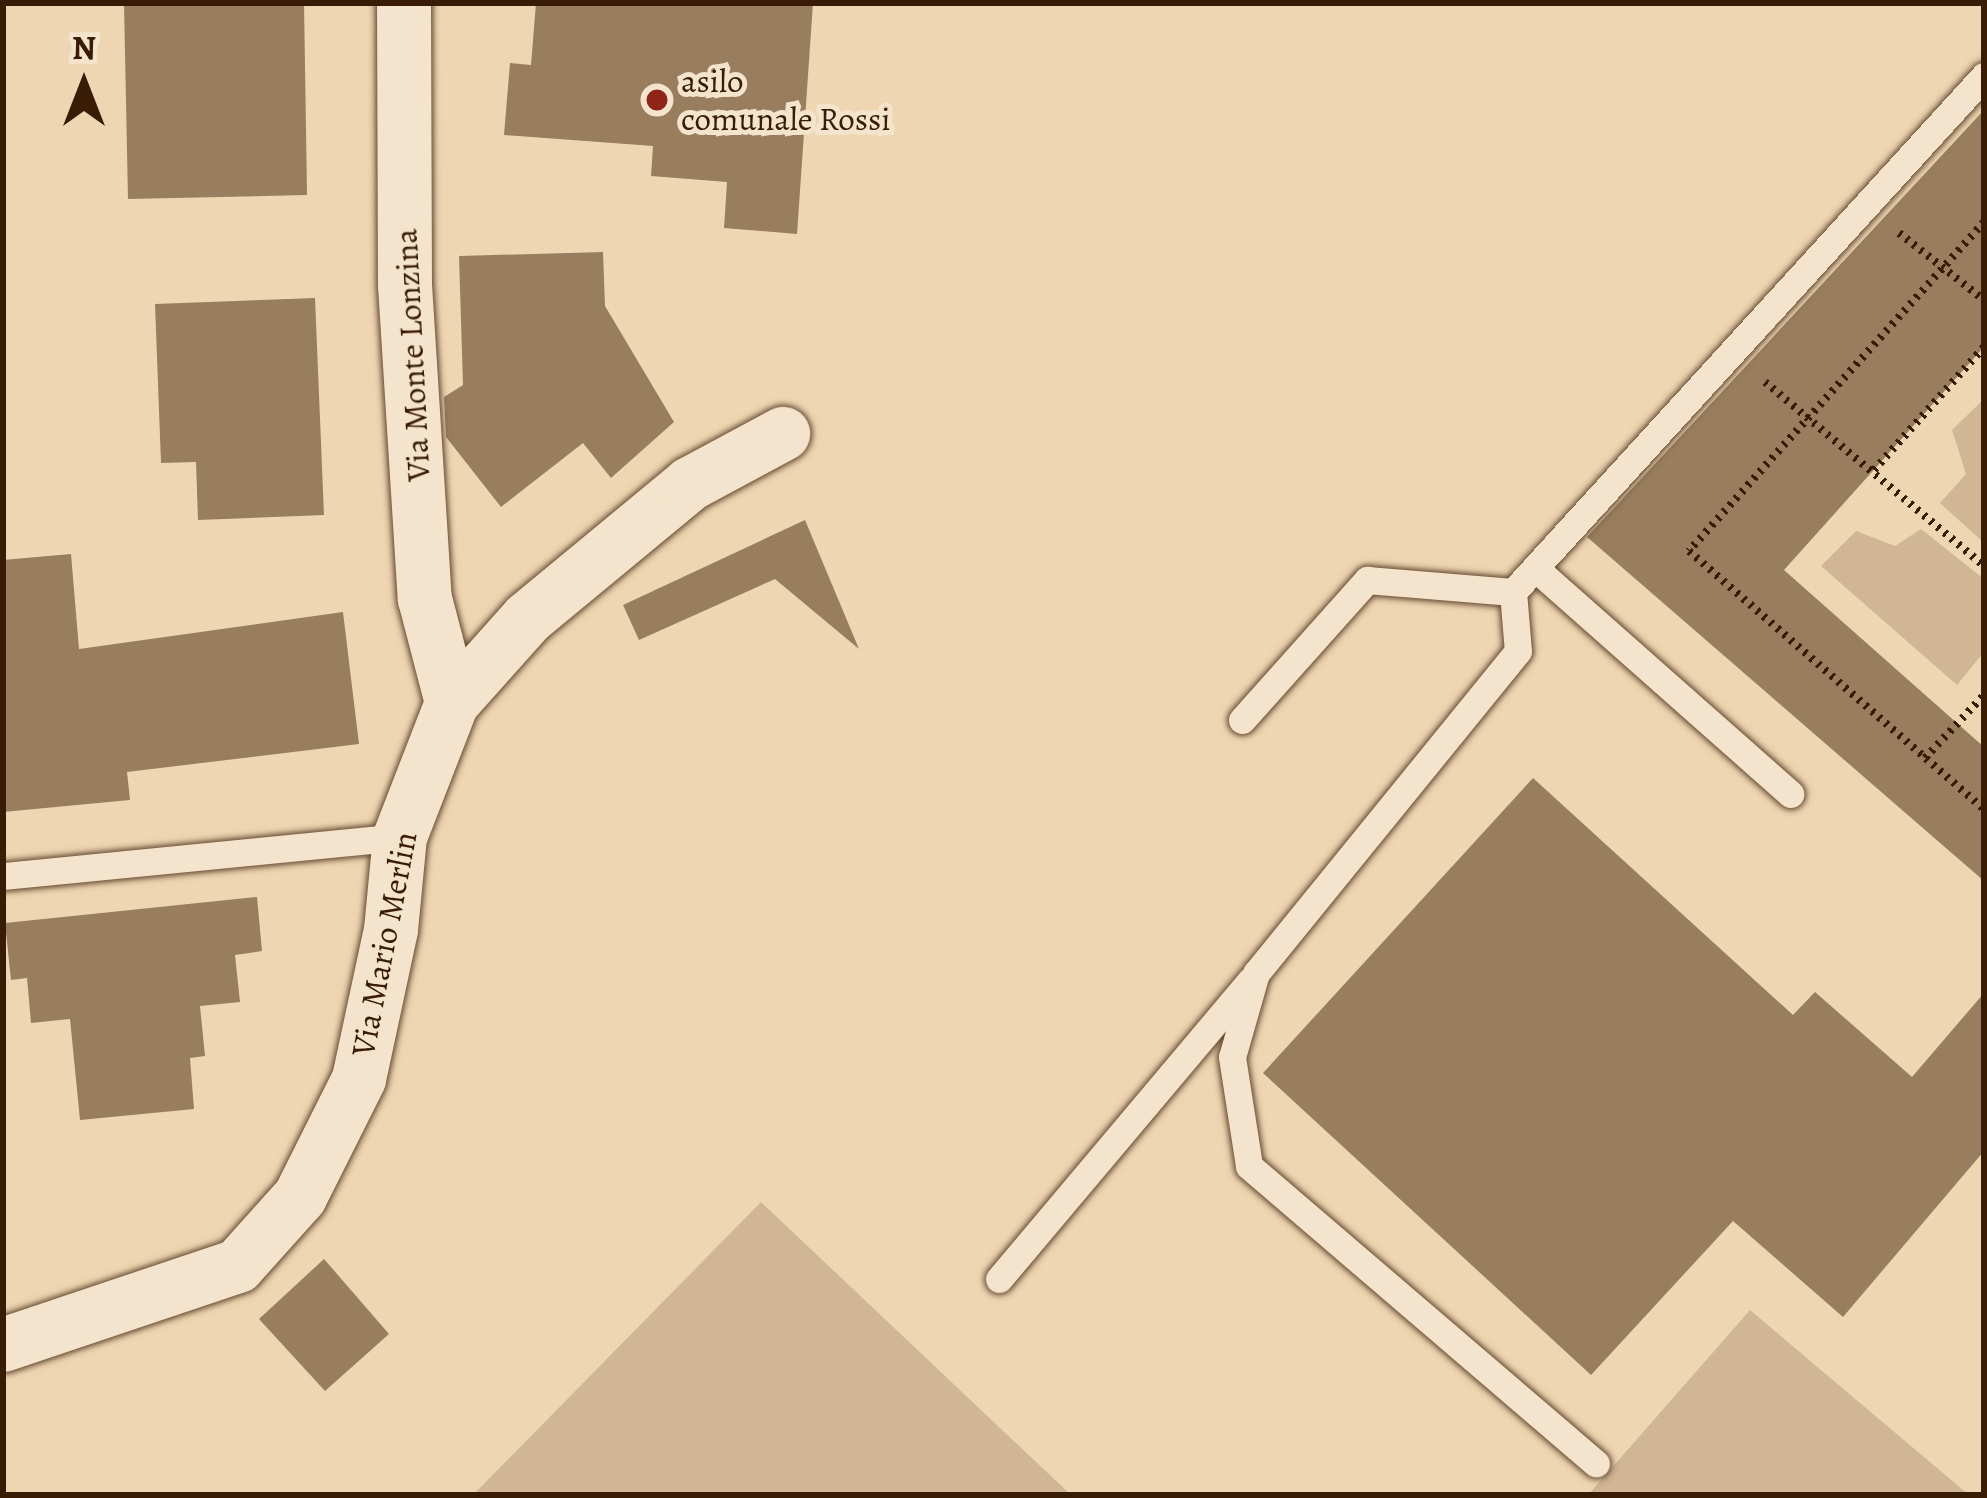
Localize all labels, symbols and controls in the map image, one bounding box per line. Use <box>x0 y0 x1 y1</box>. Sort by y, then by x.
north arrow <box>24 24 144 144</box>
text: N <box>72 25 96 70</box>
place label: asilo comunale Rossi <box>681 61 891 139</box>
marker: asilo comunale Rossi <box>644 87 670 113</box>
street label: Via Monte Lonzina <box>386 228 438 482</box>
street label: Via Mario Merlin <box>343 828 425 1060</box>

